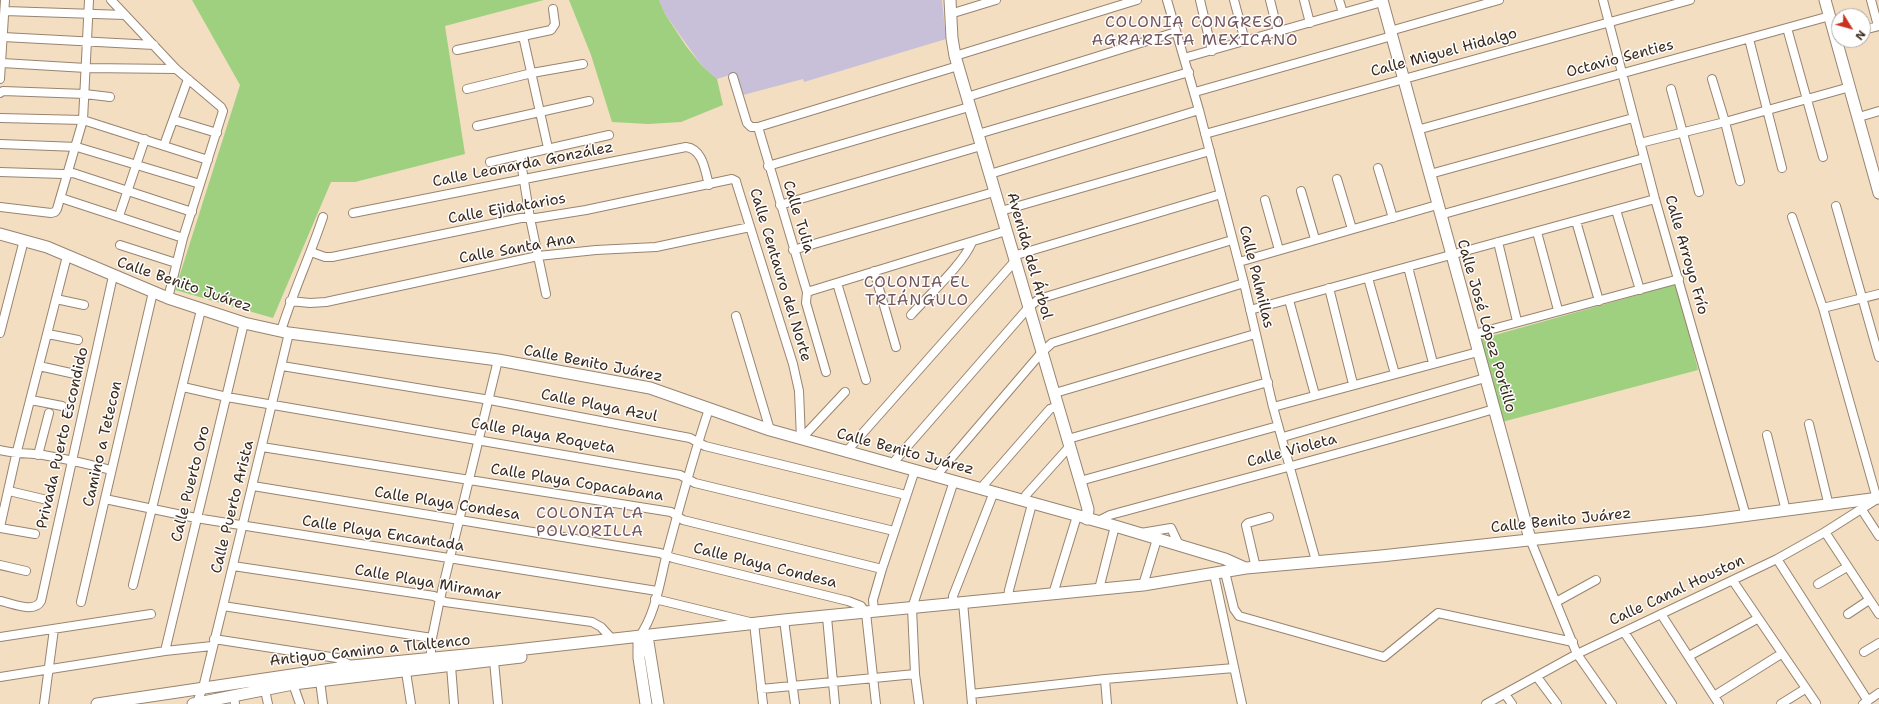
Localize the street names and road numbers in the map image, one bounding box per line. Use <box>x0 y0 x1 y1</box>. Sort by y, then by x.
street label: Calle Miguel Hidalgo <box>1369 25 1519 81</box>
street label: Octavio Senties <box>1564 36 1676 82</box>
street label: Calle Leonarda González <box>431 139 615 191</box>
street label: Calle Tulia <box>778 179 818 255</box>
street label: Calle Centauro del Norte <box>745 186 815 364</box>
street label: Calle Ejidatarios <box>447 190 567 228</box>
street label: Avenida del Árbol <box>1002 191 1056 321</box>
street label: Calle Arroyo Frío <box>1660 193 1712 317</box>
street label: Calle Palmillas <box>1235 224 1277 330</box>
street label: Calle Santa Ana <box>458 230 576 268</box>
street label: Calle José López Portillo <box>1453 237 1519 415</box>
street label: Calle Benito Juárez <box>114 254 254 316</box>
street label: Calle Benito Juárez <box>522 342 664 386</box>
street label: Privada Puerto Escondido <box>33 345 93 531</box>
street label: Camino a Tetecon <box>80 379 126 509</box>
street label: Calle Playa Azul <box>539 386 659 426</box>
street label: Calle Playa Roqueta <box>469 414 617 458</box>
street label: Calle Puerto Oro <box>168 424 214 544</box>
street label: Calle Benito Juárez <box>834 425 976 479</box>
street label: Calle Violeta <box>1245 430 1339 472</box>
street label: Calle Puerto Arista <box>208 439 258 575</box>
street label: Calle Playa Copacabana <box>489 460 665 506</box>
street label: Calle Playa Condesa <box>373 484 521 524</box>
street label: Calle Benito Juárez <box>1490 505 1632 537</box>
street label: Calle Playa Encantada <box>301 512 465 556</box>
street label: Calle Playa Condesa <box>691 539 839 593</box>
street label: Calle Canal Houston <box>1607 552 1747 630</box>
street label: Calle Playa Miramar <box>353 561 503 605</box>
street label: Antiguo Camino a Tlaltenco <box>269 632 471 670</box>

